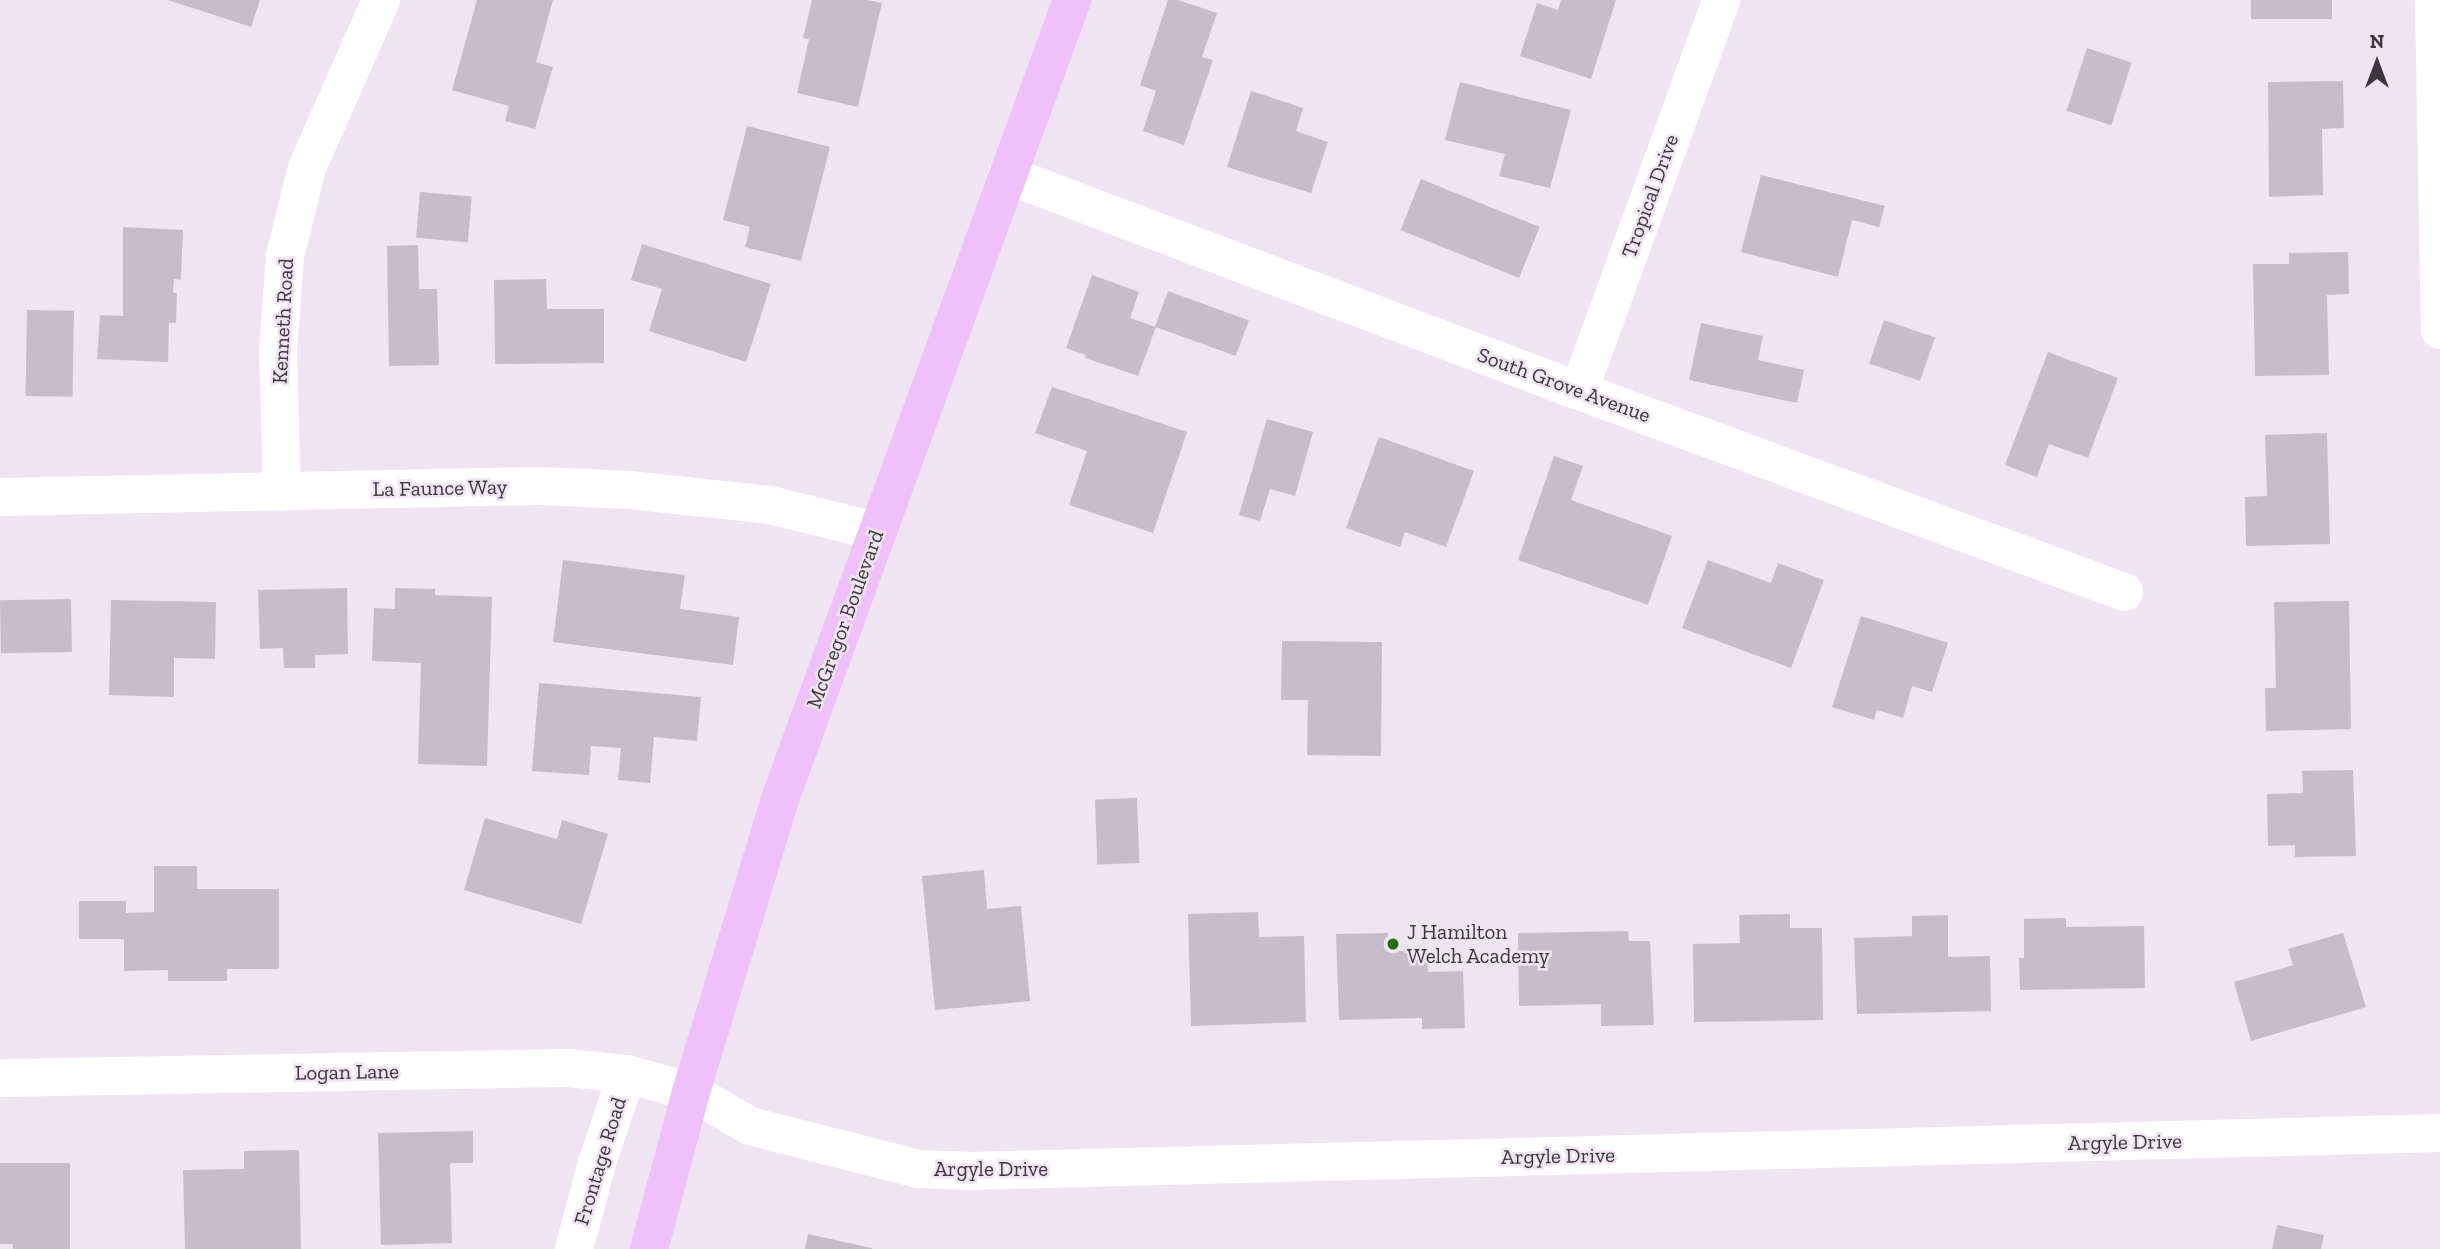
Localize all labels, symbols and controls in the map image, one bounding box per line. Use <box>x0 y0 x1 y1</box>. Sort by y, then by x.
north arrow <box>2342 28 2412 98</box>
text: N <box>2370 30 2384 53</box>
street label: Tropical Drive <box>1616 131 1684 261</box>
street label: Kenneth Road <box>267 257 299 385</box>
street label: South Grove Avenue <box>1474 342 1654 428</box>
street label: La Faunce Way <box>372 474 508 502</box>
street label: McGregor Boulevard <box>801 526 889 712</box>
place label: J Hamilton Welch Academy <box>1407 919 1550 969</box>
marker: J Hamilton Welch Academy <box>1385 936 1401 952</box>
street label: Logan Lane <box>295 1058 399 1086</box>
street label: Frontage Road <box>569 1094 631 1228</box>
street label: Argyle Drive <box>2068 1128 2182 1156</box>
street label: Argyle Drive <box>1501 1142 1615 1170</box>
street label: Argyle Drive <box>934 1156 1048 1182</box>

